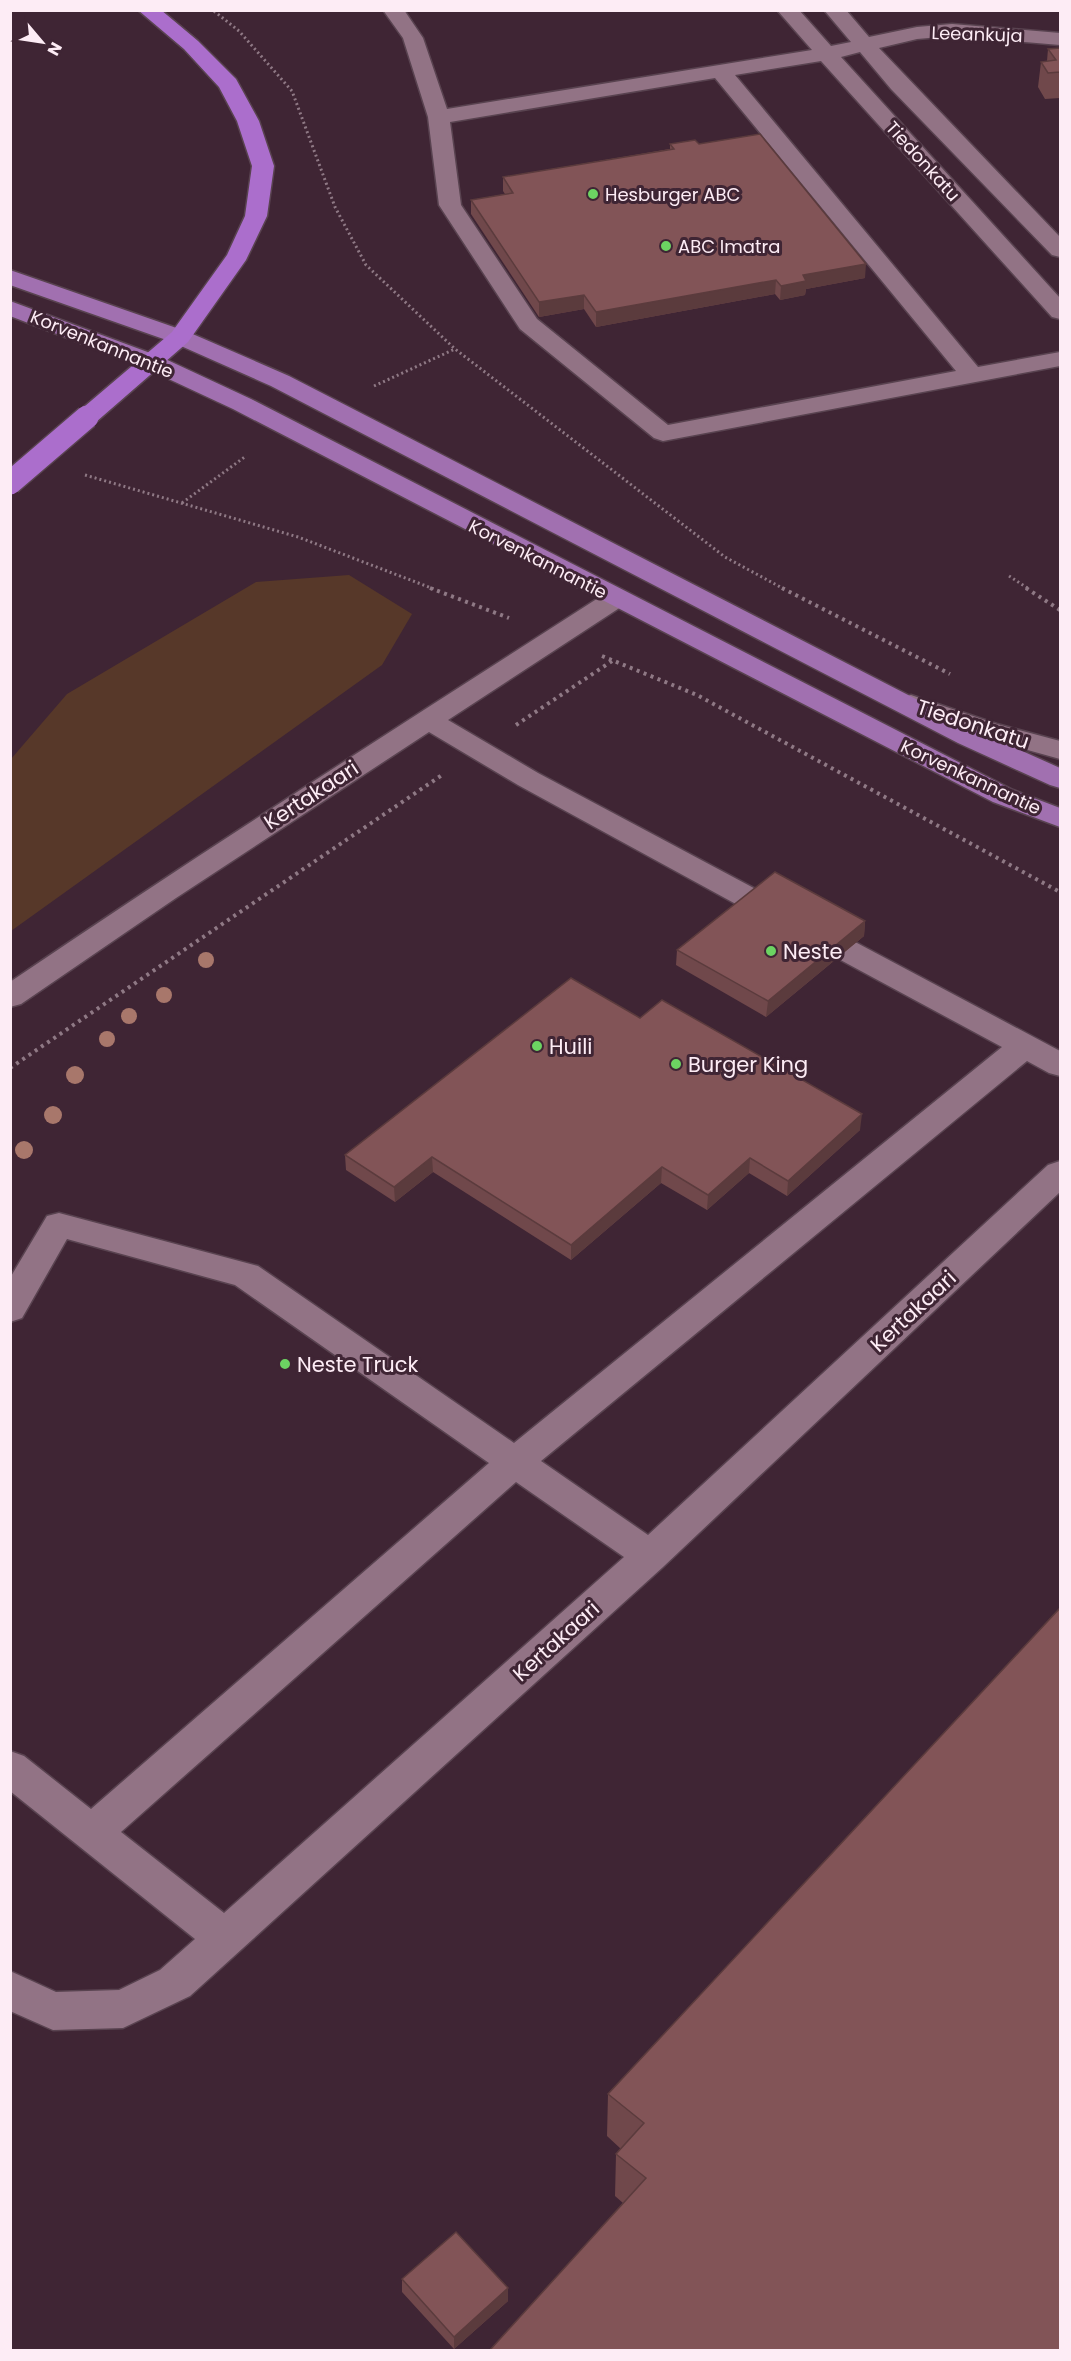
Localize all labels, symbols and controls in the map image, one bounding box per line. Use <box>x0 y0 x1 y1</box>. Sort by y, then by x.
north arrow <box>12 12 72 72</box>
street label: Leeankuja <box>931 20 1023 48</box>
text: N <box>42 38 68 60</box>
street label: Tiedonkatu <box>880 115 966 207</box>
place label: Hesburger ABC <box>605 182 740 207</box>
marker: Hesburger ABC <box>586 187 600 201</box>
place label: ABC Imatra <box>678 234 780 259</box>
marker: ABC Imatra <box>659 239 673 253</box>
street label: Korvenkannantie <box>27 304 177 384</box>
street label: Korvenkannantie <box>465 513 611 605</box>
street label: Tiedonkatu <box>913 692 1033 756</box>
street label: Korvenkannantie <box>897 734 1045 820</box>
street label: Kertakaari <box>258 754 364 836</box>
place label: Neste <box>783 937 842 966</box>
marker: Neste <box>764 944 778 958</box>
place label: Huili <box>549 1032 592 1061</box>
marker: Huili <box>530 1039 544 1053</box>
place label: Burger King <box>688 1050 808 1079</box>
marker: Burger King <box>669 1057 683 1071</box>
street label: Kertakaari <box>864 1264 962 1358</box>
place label: Neste Truck <box>297 1350 418 1379</box>
marker: Neste Truck <box>278 1357 292 1371</box>
street label: Kertakaari <box>506 1594 606 1688</box>

